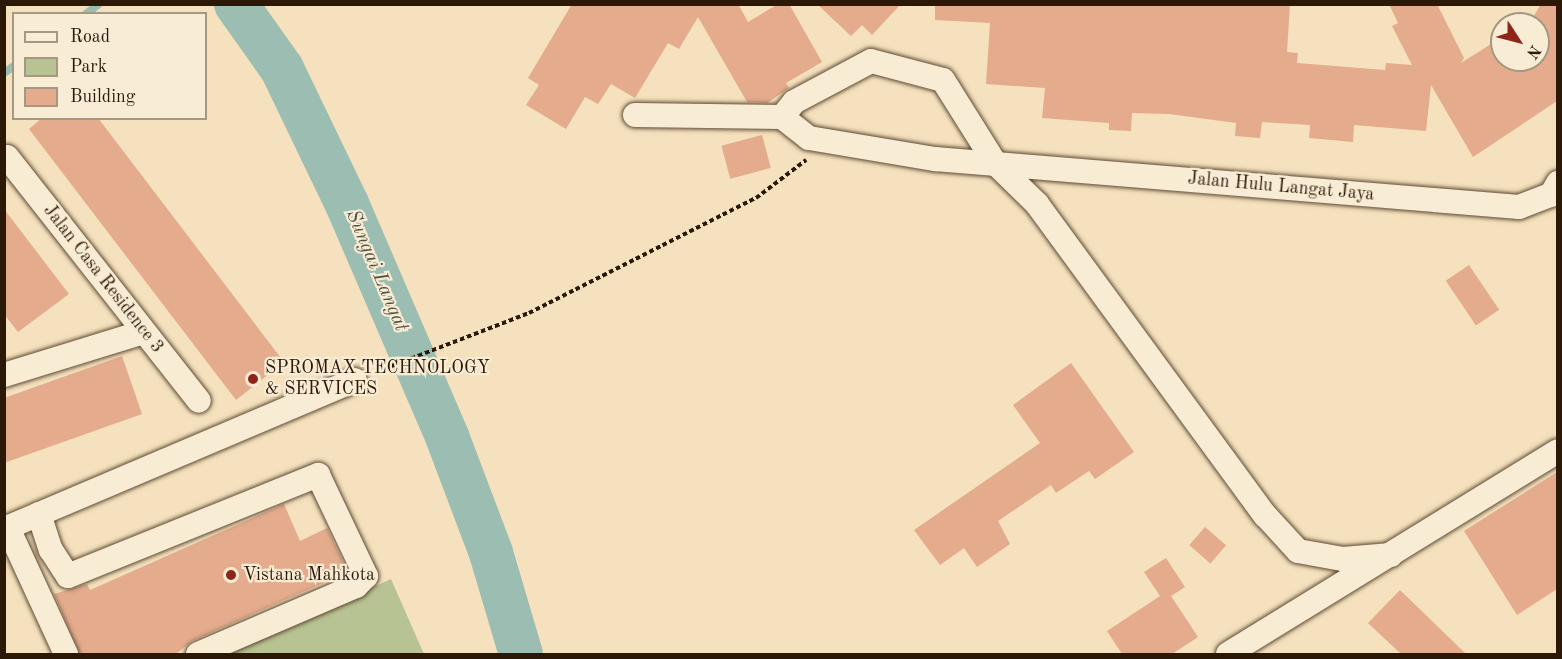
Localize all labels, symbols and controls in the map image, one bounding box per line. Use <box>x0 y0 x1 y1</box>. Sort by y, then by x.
legend <box>12 12 207 120</box>
north arrow <box>1490 12 1550 72</box>
text: Road <box>70 28 110 46</box>
text: N <box>1523 42 1543 61</box>
text: Park <box>70 58 107 76</box>
text: Building <box>70 88 135 106</box>
street label: Jalan Hulu Langat Jaya <box>1187 168 1375 206</box>
street label: Jalan Casa Residence 3 <box>38 200 168 358</box>
water label: Sungai Langat <box>339 206 413 336</box>
place label: SPROMAX TECHNOLOGY & SERVICES <box>265 358 490 400</box>
marker: SPROMAX TECHNOLOGY & SERVICES <box>246 372 260 386</box>
place label: Vistana Mahkota <box>243 564 375 586</box>
marker: Vistana Mahkota <box>224 568 238 582</box>

